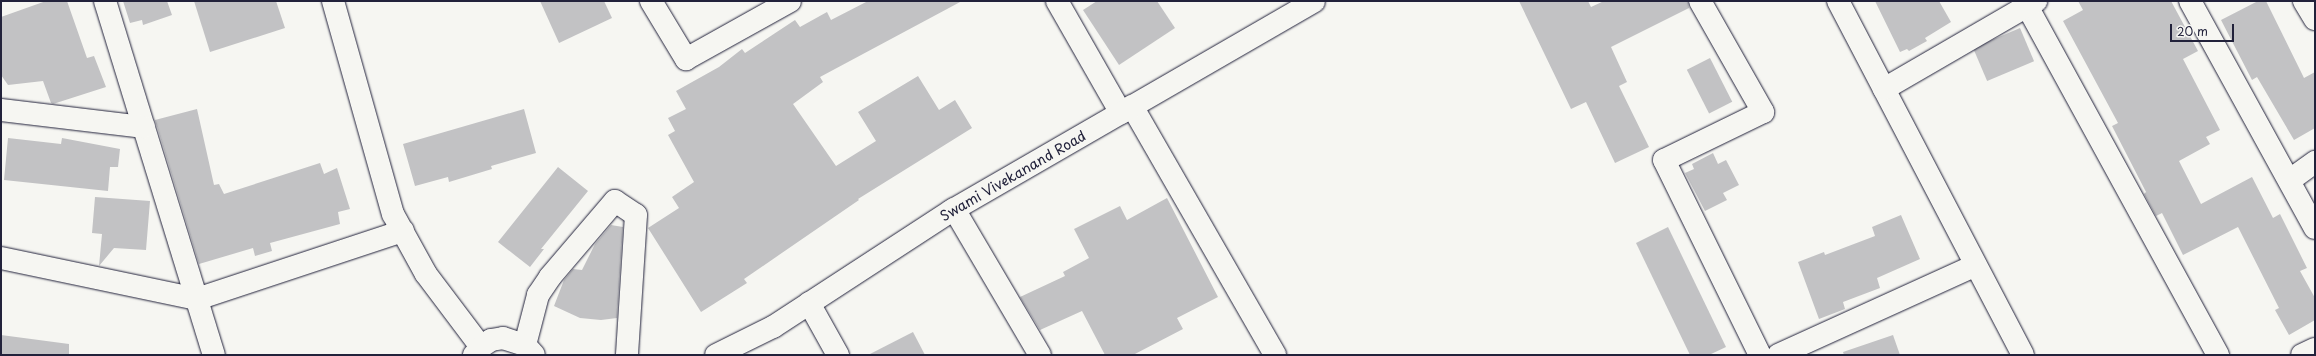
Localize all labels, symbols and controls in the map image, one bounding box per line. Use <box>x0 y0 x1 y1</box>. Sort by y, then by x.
scale bar <box>2172 16 2236 42</box>
text: 20 m <box>2177 22 2208 40</box>
street label: Swami Vivekanand Road <box>937 127 1089 225</box>

